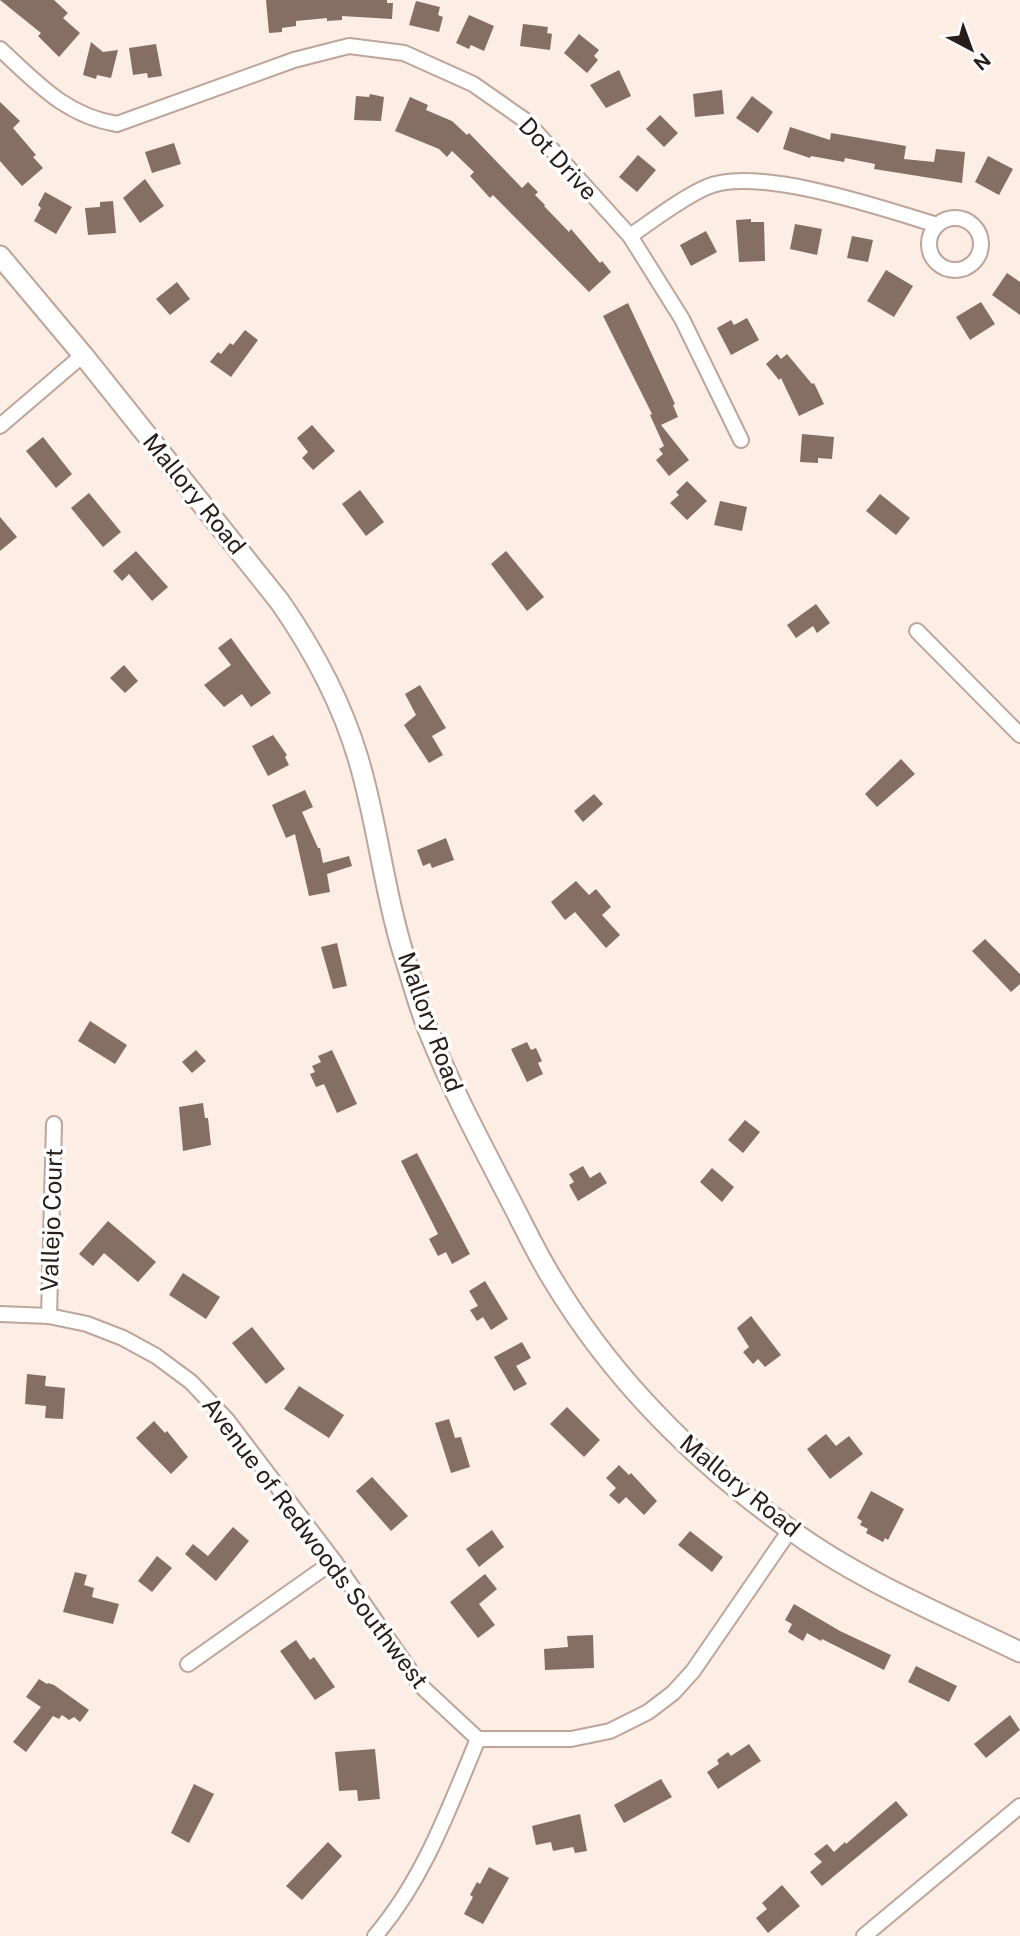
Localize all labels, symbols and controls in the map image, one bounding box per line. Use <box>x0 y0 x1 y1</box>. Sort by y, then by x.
north arrow <box>936 14 1006 84</box>
text: N <box>969 49 995 75</box>
street label: Dot Drive <box>514 111 604 205</box>
street label: Mallory Road <box>138 428 252 559</box>
street label: Mallory Road <box>393 948 469 1095</box>
street label: Vallejo Court <box>35 1148 67 1292</box>
street label: Avenue of Redwoods Southwest <box>197 1391 434 1694</box>
street label: Mallory Road <box>675 1428 806 1542</box>

